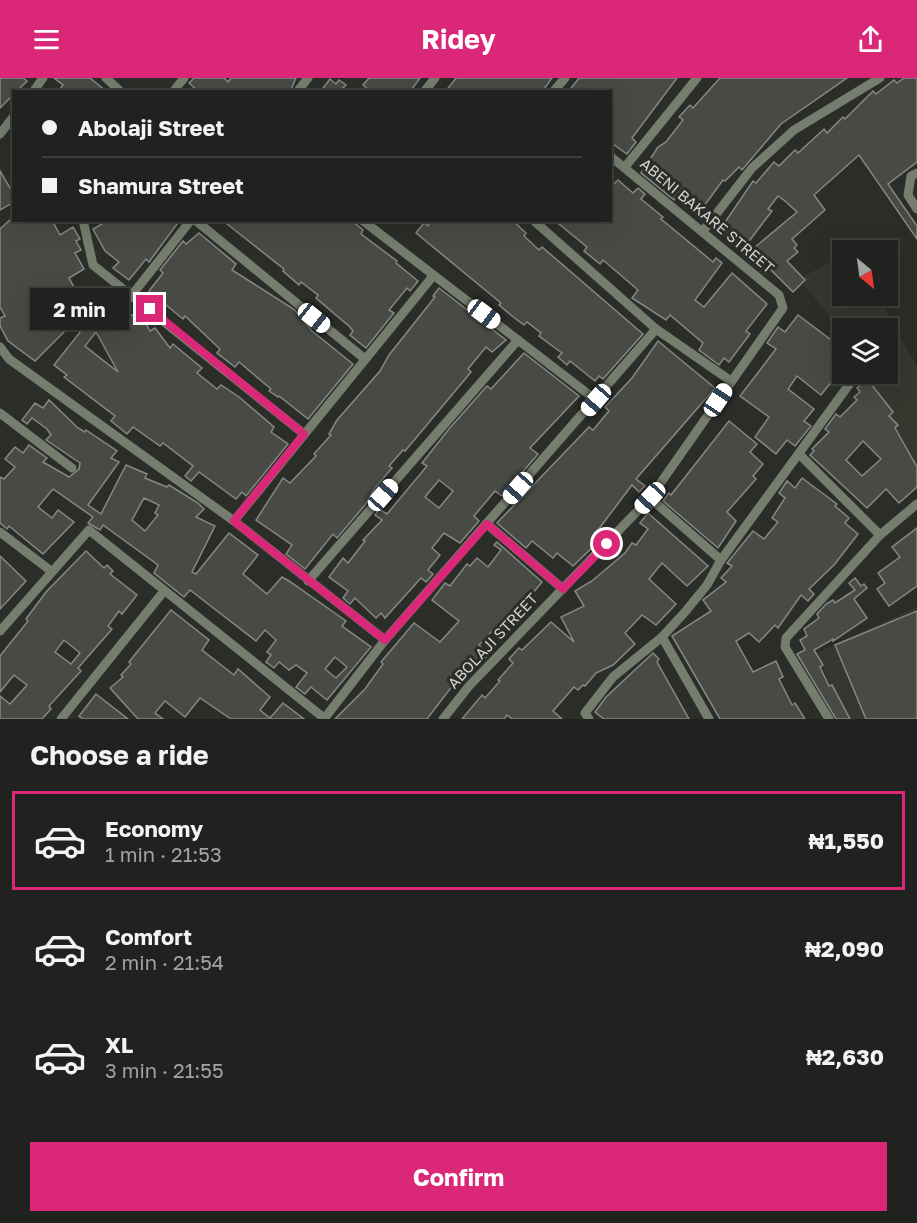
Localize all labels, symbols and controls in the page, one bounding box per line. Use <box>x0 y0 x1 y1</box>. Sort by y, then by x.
icon: menu <box>30 23 63 56</box>
text: Ridey <box>421 23 496 55</box>
icon: share <box>854 23 887 56</box>
text: Abolaji Street <box>78 114 224 141</box>
street label: ABENI BAKARE STREET <box>637 154 778 277</box>
text: Shamura Street <box>78 172 244 199</box>
north arrow <box>832 240 898 306</box>
map controls <box>832 240 898 384</box>
callout: 2 min <box>30 288 129 330</box>
route end <box>136 295 163 322</box>
car <box>464 296 504 332</box>
text: 2 min <box>53 297 106 321</box>
car <box>294 300 334 336</box>
button: layers <box>832 318 898 384</box>
car <box>700 380 736 420</box>
car <box>577 381 615 419</box>
car <box>499 469 537 507</box>
car <box>364 476 402 514</box>
car <box>631 479 669 517</box>
route start <box>593 530 620 557</box>
street label: ABOLAJI STREET <box>443 589 541 692</box>
text: Choose a ride <box>30 739 209 771</box>
icon: car <box>33 814 87 868</box>
text: Economy <box>105 815 203 842</box>
text: ₦1,550 <box>809 827 884 854</box>
text: 1 min · 21:53 <box>105 842 222 866</box>
icon: car <box>33 922 87 976</box>
text: Comfort <box>105 923 192 950</box>
text: ₦2,090 <box>805 935 884 962</box>
text: 2 min · 21:54 <box>105 950 224 974</box>
icon: car <box>33 1030 87 1084</box>
text: XL <box>105 1031 133 1058</box>
text: ₦2,630 <box>806 1043 884 1070</box>
text: 3 min · 21:55 <box>105 1058 224 1082</box>
button: Confirm <box>30 1142 887 1211</box>

